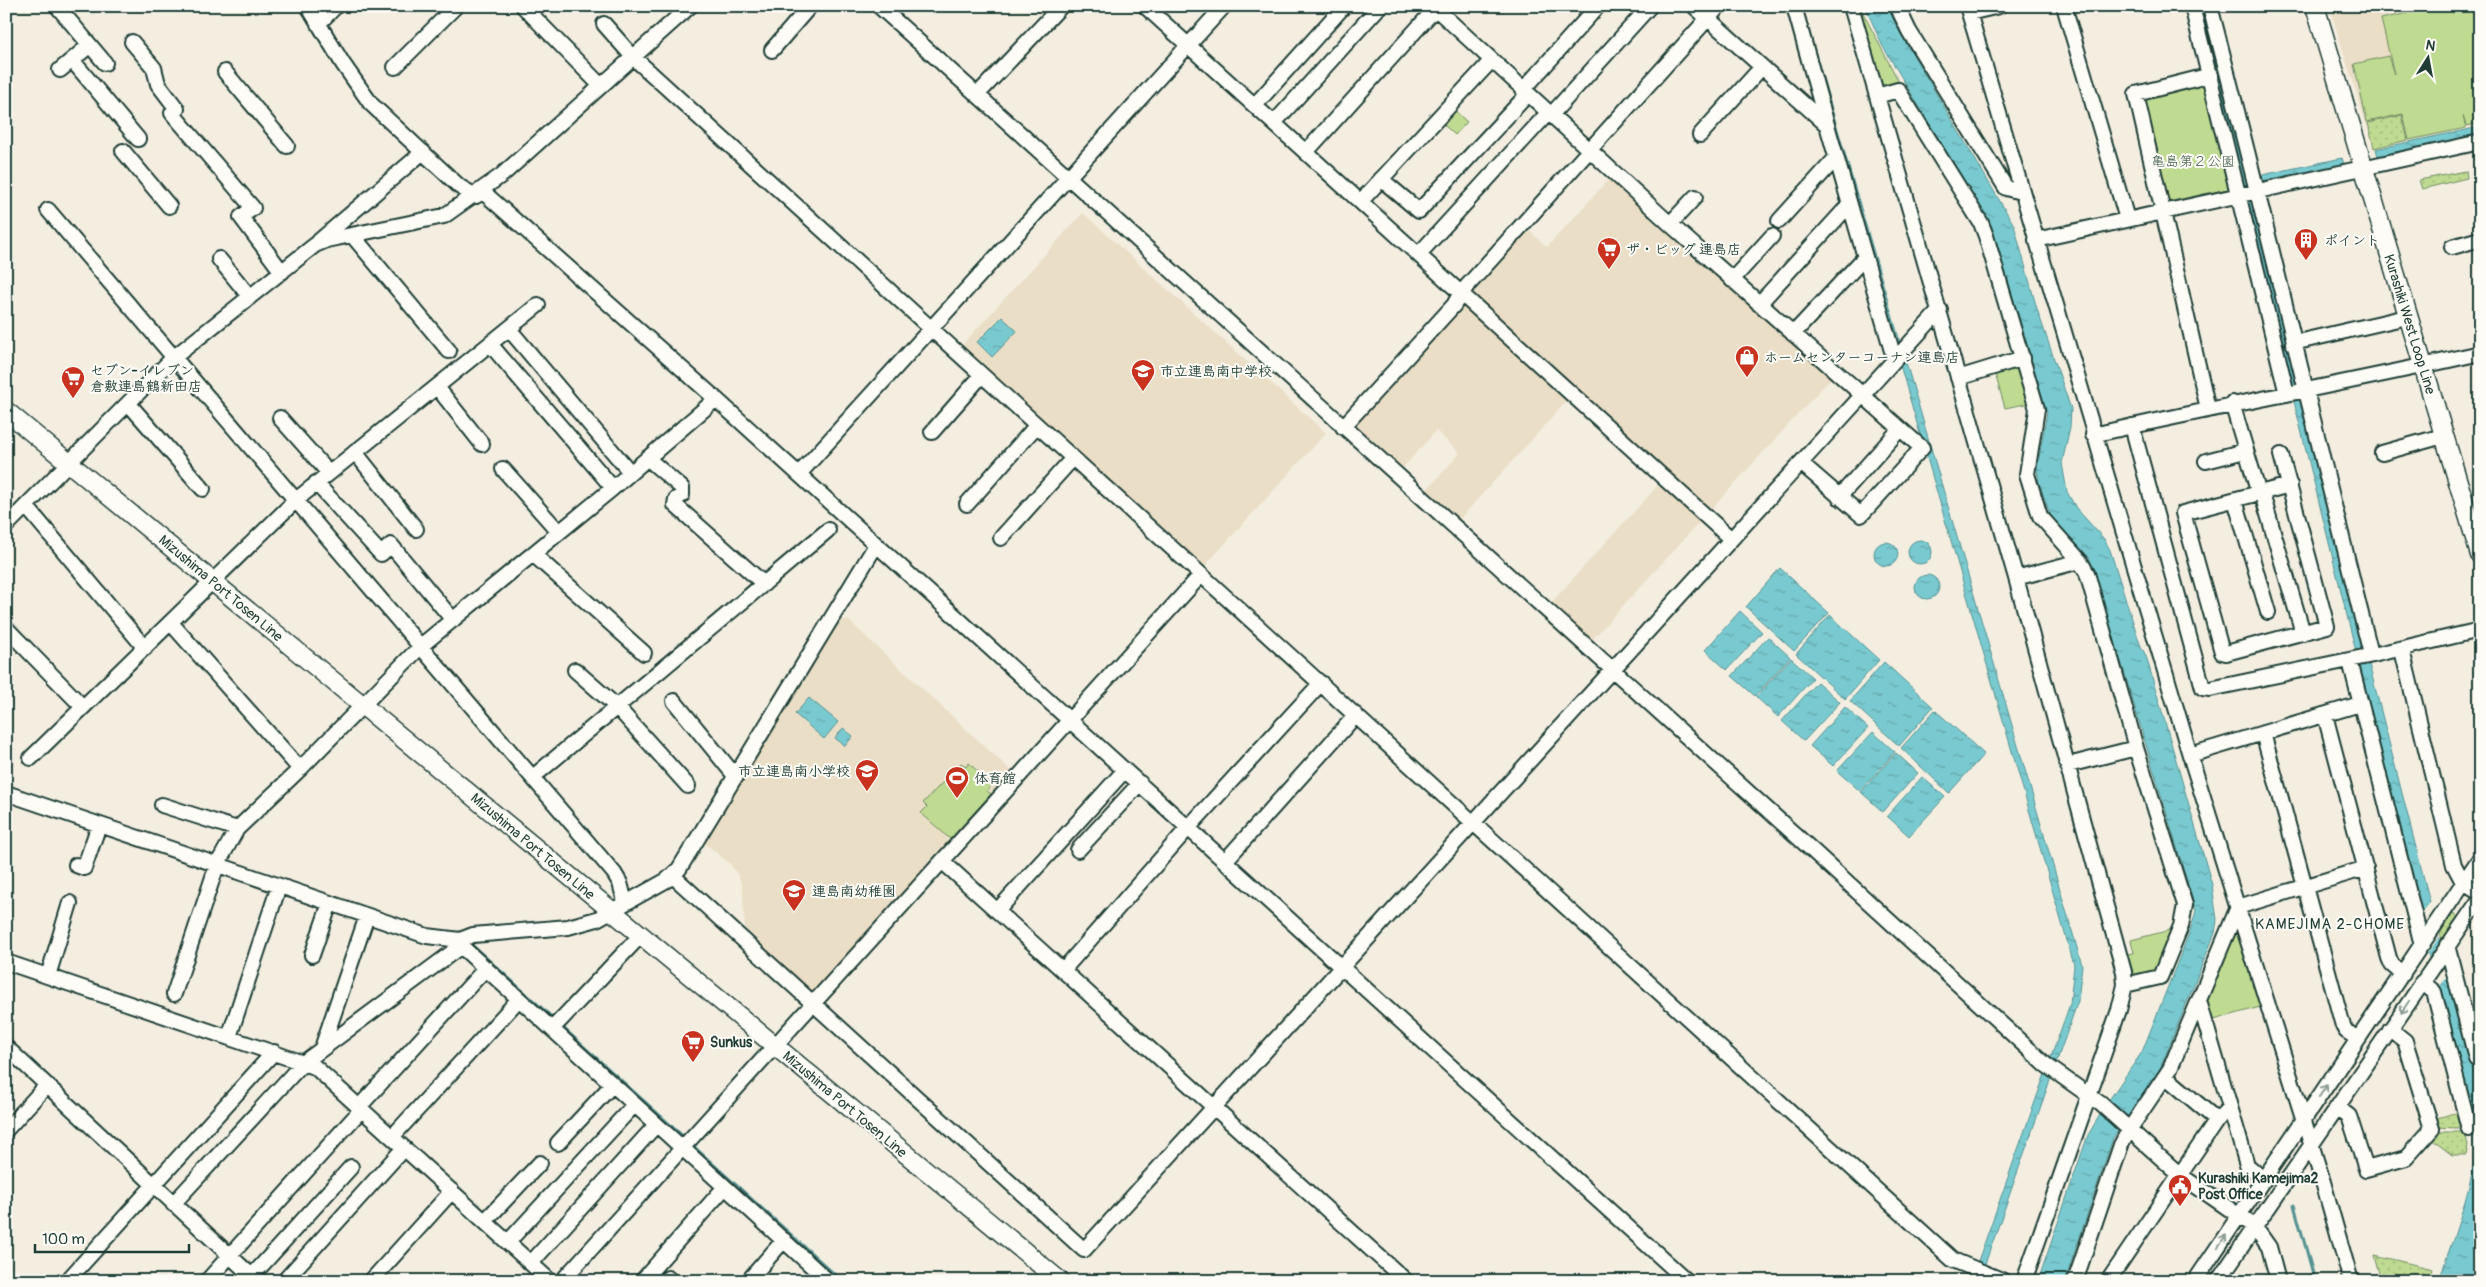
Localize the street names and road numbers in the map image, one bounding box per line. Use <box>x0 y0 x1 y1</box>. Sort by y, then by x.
street label: Kurashiki West Loop Line <box>2380 252 2439 396</box>
street label: Mizushima Port Tosen Line <box>155 532 286 645</box>
street label: Mizushima Port Tosen Line <box>467 790 598 903</box>
street label: Mizushima Port Tosen Line <box>779 1048 910 1161</box>

